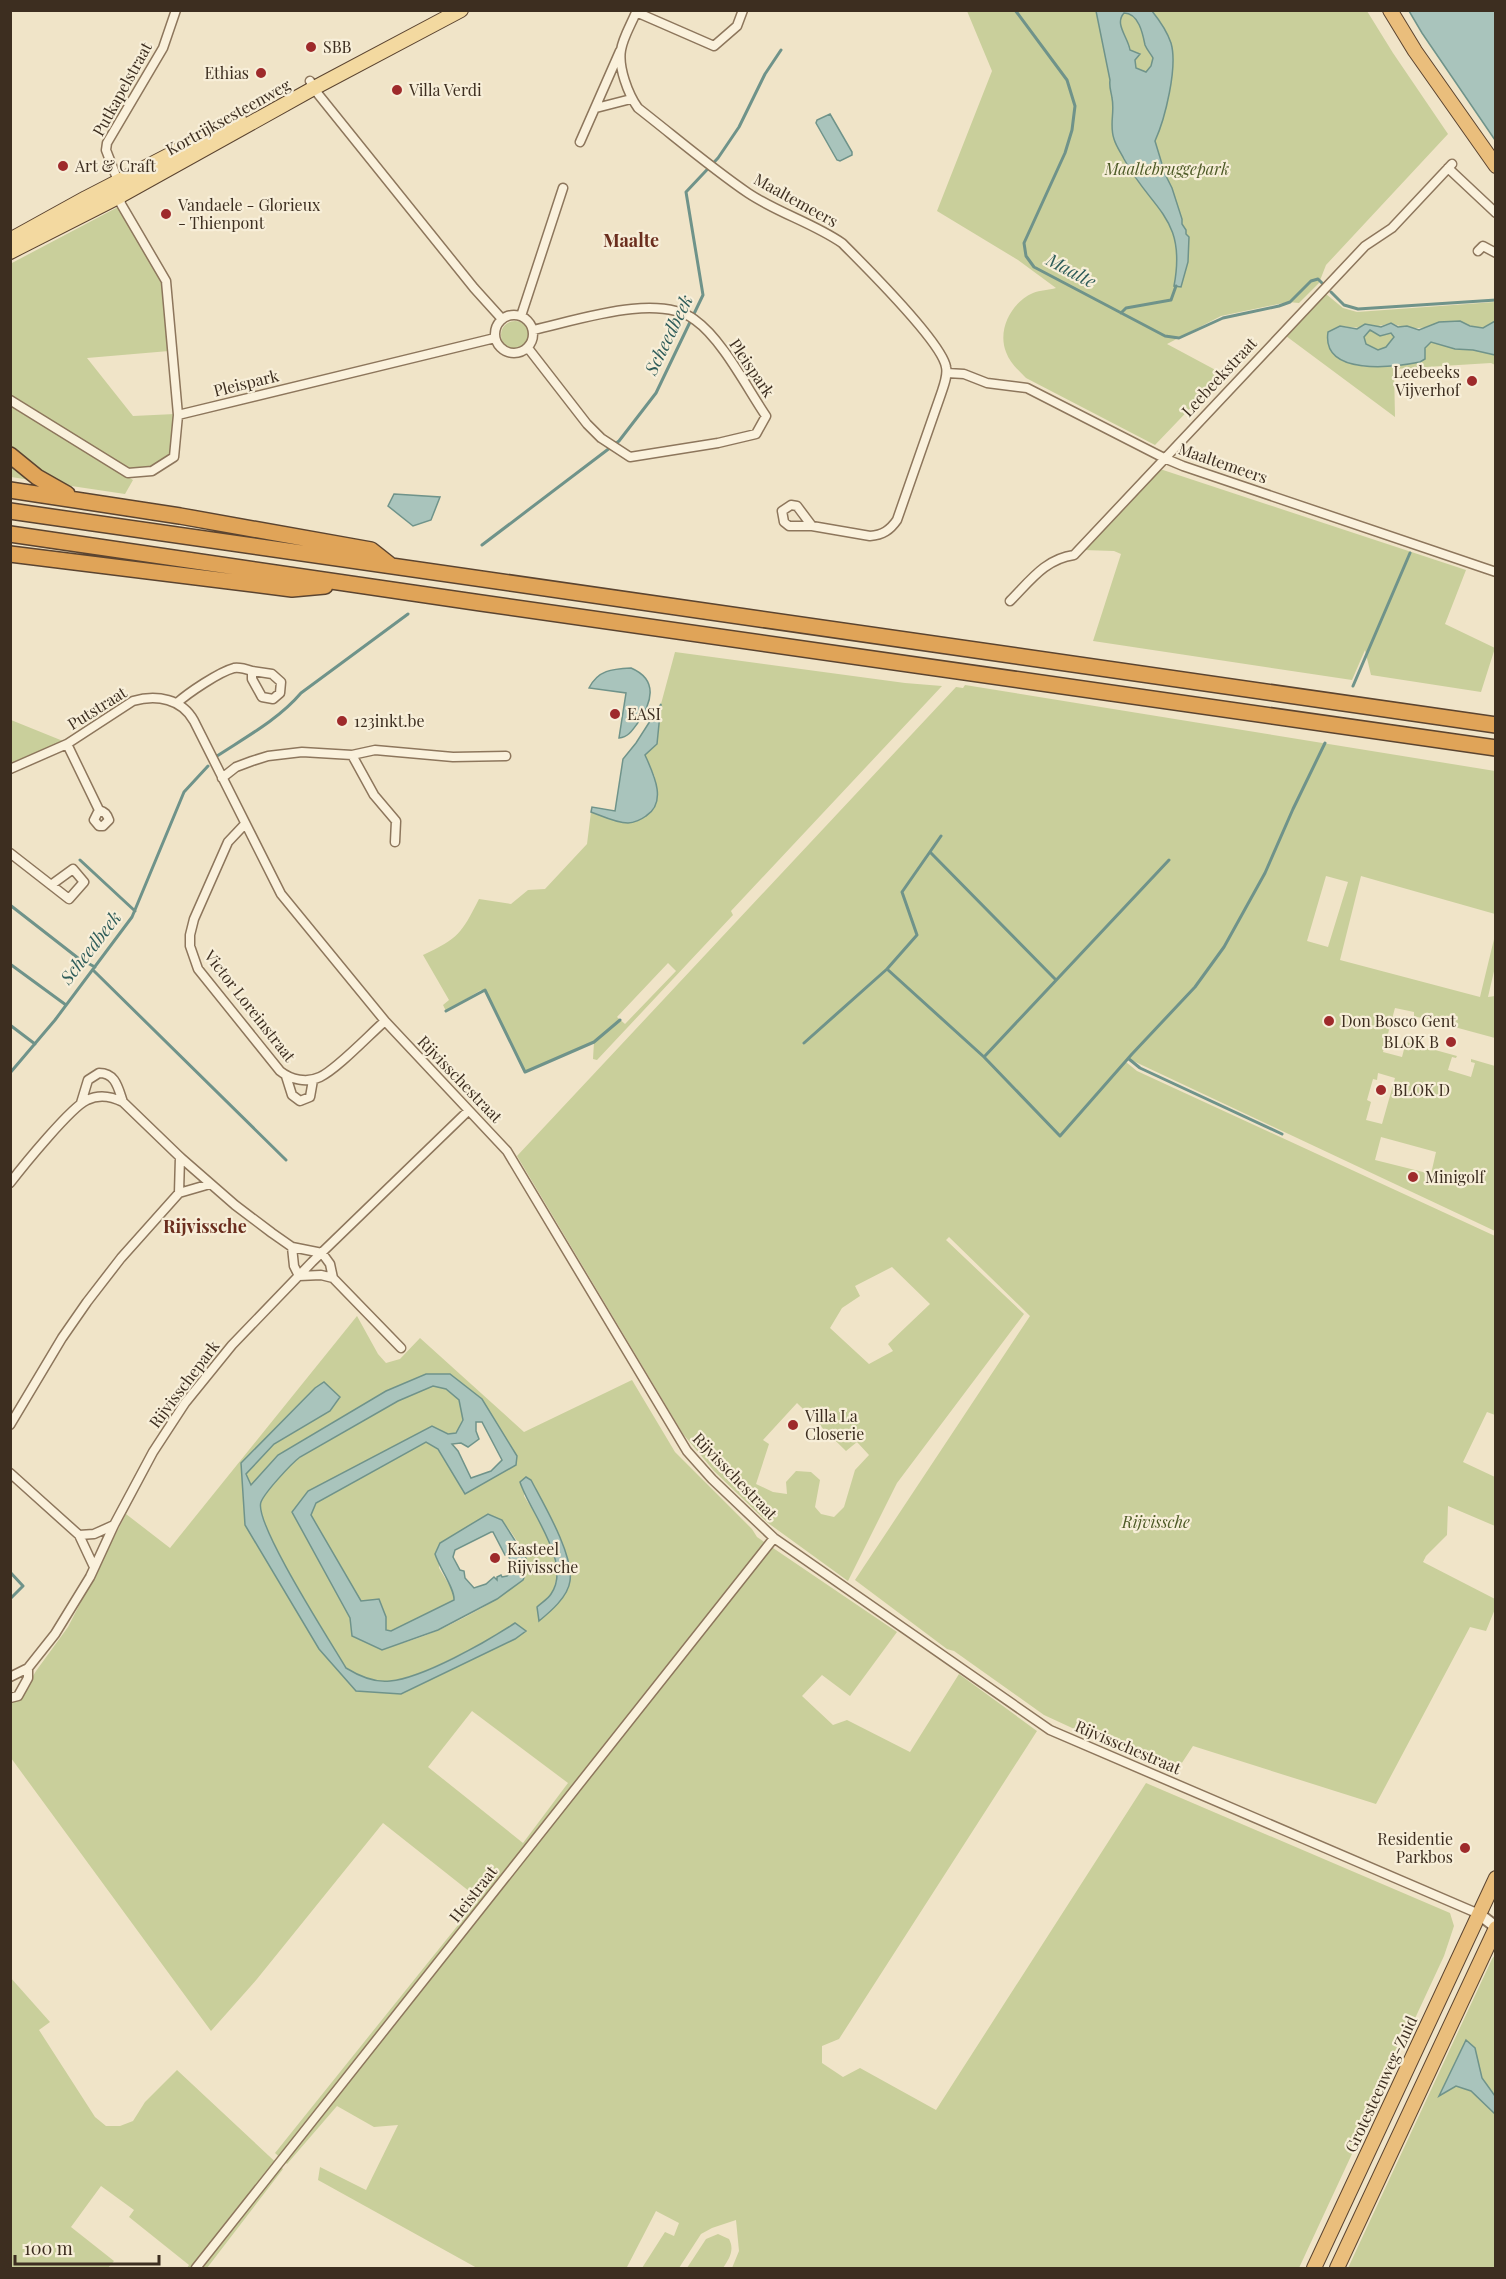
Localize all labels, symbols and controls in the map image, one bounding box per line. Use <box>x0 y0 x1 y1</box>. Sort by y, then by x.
place label: SBB <box>323 36 351 57</box>
street label: Putkapelstraat <box>87 38 156 140</box>
marker: SBB <box>304 40 318 54</box>
place label: Ethias <box>204 62 249 83</box>
marker: Ethias <box>254 66 268 80</box>
street label: Kortrijksesteenweg <box>162 73 294 160</box>
place label: Villa Verdi <box>408 79 482 100</box>
marker: Villa Verdi <box>390 83 404 97</box>
place label: Art & Craft <box>74 155 156 176</box>
park label: Maaltebruggepark <box>1104 158 1229 179</box>
marker: Art & Craft <box>56 159 70 173</box>
street label: Maaltemeers <box>751 168 842 231</box>
place label: Vandaele - Glorieux - Thienpont <box>177 194 321 233</box>
marker: Vandaele - Glorieux - Thienpont <box>159 207 173 221</box>
district label: Maalte <box>603 228 659 252</box>
water label: Maalte <box>1042 247 1101 293</box>
water label: Scheedbeek <box>638 290 698 380</box>
street label: Leebeekstraat <box>1176 332 1261 421</box>
street label: Pleispark <box>725 334 780 401</box>
place label: Leebeeks Vijverhof <box>1393 361 1462 400</box>
street label: Pleispark <box>211 364 281 401</box>
marker: Leebeeks Vijverhof <box>1465 374 1479 388</box>
street label: Maaltemeers <box>1176 437 1270 488</box>
street label: Putstraat <box>63 681 131 734</box>
place label: EASI <box>627 703 661 724</box>
marker: EASI <box>608 707 622 721</box>
place label: 123inkt.be <box>354 710 425 731</box>
marker: 123inkt.be <box>335 714 349 728</box>
water label: Scheedbeek <box>54 906 126 990</box>
street label: Victor Loreinstraat <box>200 945 301 1066</box>
place label: Don Bosco Gent <box>1341 1010 1456 1031</box>
marker: Don Bosco Gent <box>1322 1014 1336 1028</box>
street label: Rijvisschestraat <box>414 1031 507 1127</box>
place label: BLOK B <box>1384 1031 1439 1052</box>
marker: BLOK B <box>1444 1035 1458 1049</box>
place label: BLOK D <box>1393 1079 1450 1100</box>
marker: BLOK D <box>1374 1083 1388 1097</box>
place label: Minigolf <box>1425 1166 1486 1187</box>
marker: Minigolf <box>1406 1170 1420 1184</box>
district label: Rijvissche <box>163 1214 247 1238</box>
street label: Rijvisschepark <box>144 1336 223 1432</box>
place label: Villa La Closerie <box>804 1405 864 1444</box>
marker: Villa La Closerie <box>786 1418 800 1432</box>
street label: Rijvisschestraat <box>689 1428 782 1524</box>
park label: Rijvissche <box>1121 1511 1190 1532</box>
place label: Kasteel Rijvissche <box>507 1538 578 1577</box>
marker: Kasteel Rijvissche <box>488 1551 502 1565</box>
street label: Rijvisschestraat <box>1072 1715 1185 1778</box>
place label: Residentie Parkbos <box>1377 1828 1453 1867</box>
marker: Residentie Parkbos <box>1458 1841 1472 1855</box>
street label: Heistraat <box>444 1861 501 1926</box>
street label: Grotesteenweg-Zuid <box>1340 2012 1421 2155</box>
scale bar <box>15 2228 159 2266</box>
text: 100 m <box>24 2236 73 2260</box>

